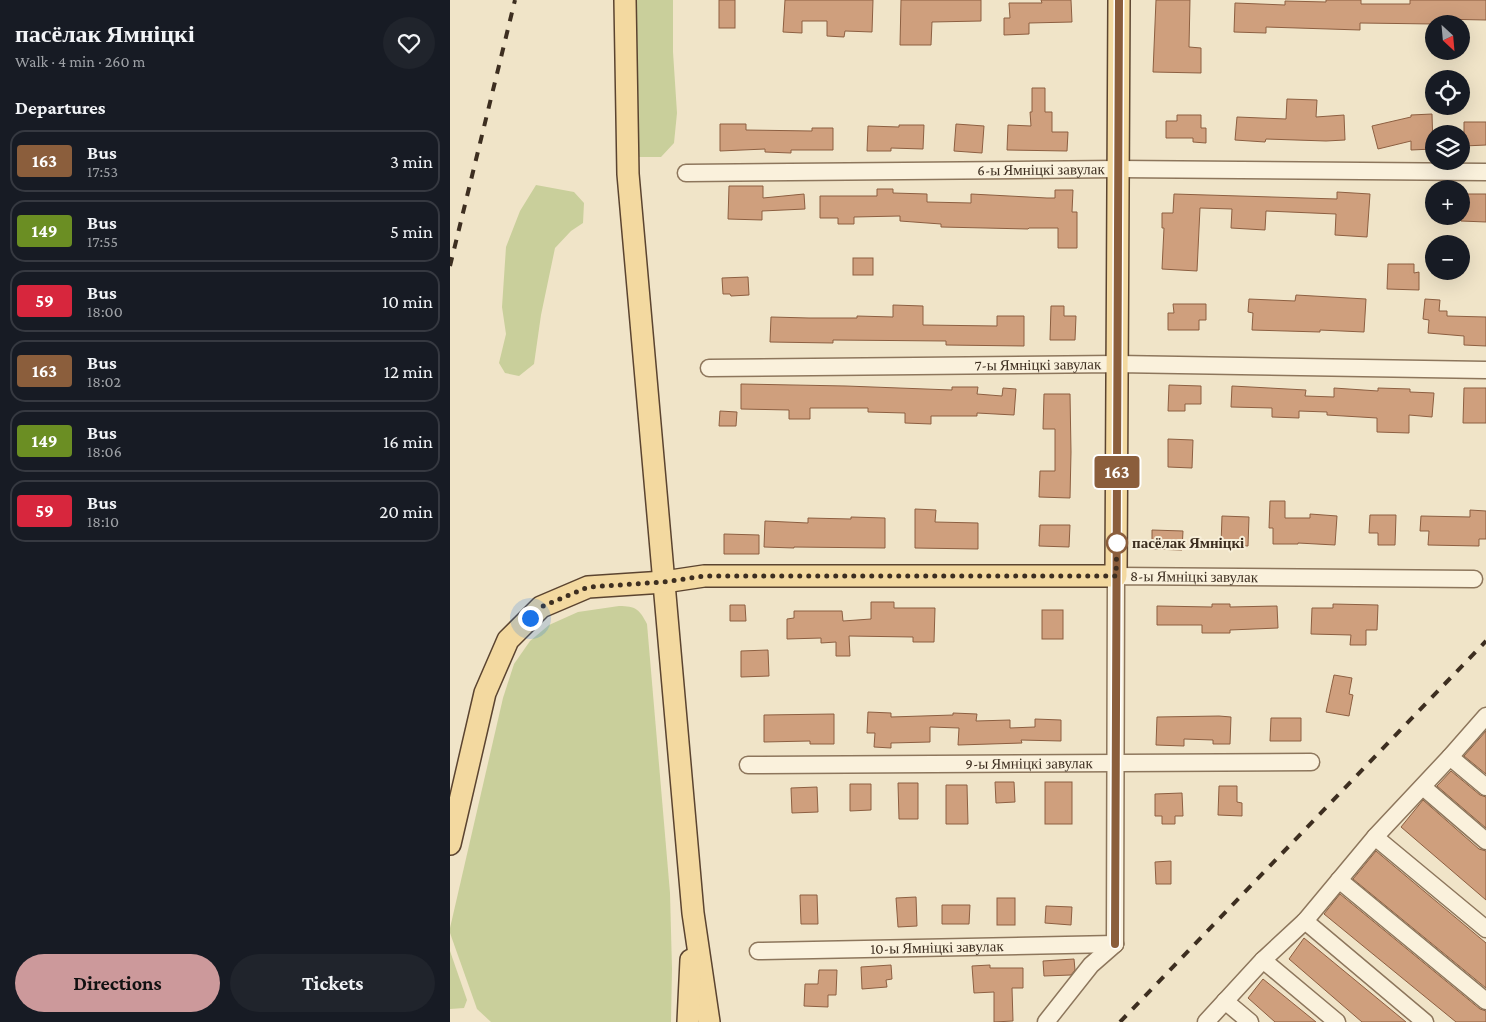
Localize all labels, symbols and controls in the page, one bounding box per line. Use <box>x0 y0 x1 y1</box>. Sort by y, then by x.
north arrow <box>1425 15 1470 60</box>
map controls <box>1425 15 1470 280</box>
button: heart <box>383 17 435 69</box>
text: пасёлак Ямніцкі <box>15 20 195 47</box>
text: Walk · 4 min · 260 m <box>15 53 145 70</box>
button: locate <box>1425 70 1470 115</box>
text: Departures <box>15 97 106 118</box>
button: layers <box>1425 125 1470 170</box>
text: Bus <box>87 142 117 163</box>
text: 163 <box>32 151 57 171</box>
text: 3 min <box>390 151 433 172</box>
street label: 6-ы Ямніцкі завулак <box>977 161 1106 178</box>
text: 17:53 <box>87 163 118 180</box>
button: + <box>1425 180 1470 225</box>
text: Bus <box>87 212 117 233</box>
text: 149 <box>31 221 58 241</box>
text: 5 min <box>390 221 433 242</box>
text: 17:55 <box>87 233 118 250</box>
button: − <box>1425 235 1470 280</box>
text: Bus <box>87 282 117 303</box>
text: 59 <box>35 291 54 311</box>
text: 10 min <box>382 291 433 312</box>
text: 18:00 <box>87 303 123 320</box>
text: Bus <box>87 352 117 373</box>
street label: 7-ы Ямніцкі завулак <box>975 356 1102 373</box>
text: 163 <box>32 361 57 381</box>
text: 12 min <box>384 361 433 382</box>
text: 18:02 <box>87 373 121 390</box>
text: Bus <box>87 422 117 443</box>
text: 149 <box>31 431 58 451</box>
text: 16 min <box>383 431 433 452</box>
text: 18:06 <box>87 443 122 460</box>
line badge: 163 <box>1088 456 1146 488</box>
text: 163 <box>1104 462 1130 482</box>
text: Bus <box>87 492 117 513</box>
text: 59 <box>35 501 54 521</box>
text: 20 min <box>379 501 433 522</box>
text: 18:10 <box>87 513 119 530</box>
marker: пасёлак Ямніцкі <box>1106 532 1128 554</box>
place label: пасёлак Ямніцкі <box>1132 535 1244 551</box>
street label: 8-ы Ямніцкі завулак <box>1130 568 1259 585</box>
your location <box>518 606 543 631</box>
street label: 9-ы Ямніцкі завулак <box>965 755 1093 772</box>
street label: 10-ы Ямніцкі завулак <box>870 938 1004 957</box>
button: Directions <box>15 954 220 1012</box>
button: Tickets <box>230 954 435 1012</box>

